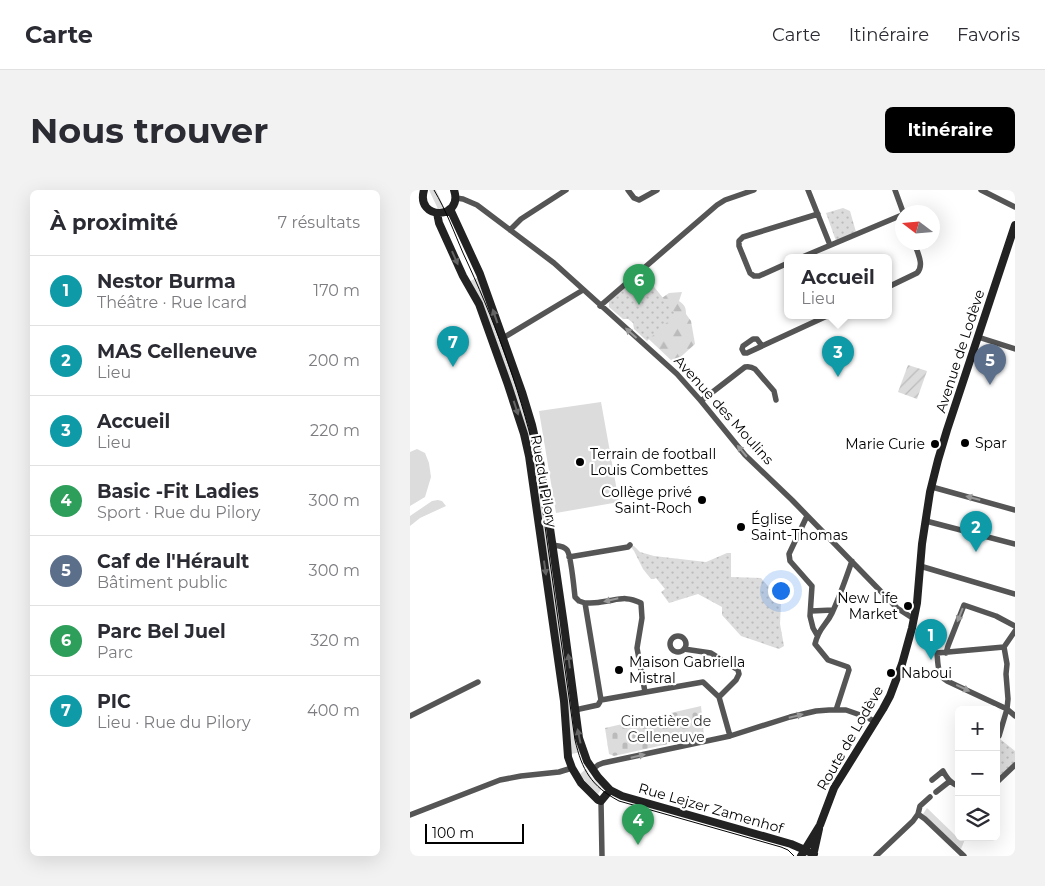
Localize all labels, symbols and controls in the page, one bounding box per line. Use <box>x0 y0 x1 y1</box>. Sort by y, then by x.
text: Carte <box>25 20 93 49</box>
text: Carte <box>772 24 821 46</box>
text: Itinéraire <box>849 24 929 46</box>
text: Favoris <box>957 24 1020 46</box>
button: Itinéraire <box>885 107 1015 153</box>
text: Nous trouver <box>30 109 268 152</box>
north arrow <box>895 205 940 250</box>
text: À proximité <box>50 210 178 235</box>
text: 7 résultats <box>278 213 360 232</box>
one-way arrow <box>452 251 460 265</box>
popup <box>784 254 892 319</box>
pin: 6 <box>623 264 655 305</box>
text: Accueil <box>801 266 875 289</box>
text: Nestor Burma <box>97 270 236 293</box>
text: 1 <box>63 281 69 300</box>
text: 170 m <box>313 281 360 300</box>
street label: Avenue de Lodève <box>932 287 988 415</box>
text: Lieu <box>801 289 836 308</box>
text: Théâtre · Rue Icard <box>97 293 247 312</box>
one-way arrow <box>491 308 498 323</box>
pin: 7 <box>437 326 469 367</box>
one-way arrow <box>626 327 638 339</box>
pin: 3 <box>822 336 854 377</box>
text: MAS Celleneuve <box>97 340 257 363</box>
pin: 5 <box>974 344 1006 385</box>
text: 2 <box>61 351 71 370</box>
text: 200 m <box>309 351 360 370</box>
street label: Avenue des Moulins <box>670 352 778 468</box>
text: Lieu <box>97 363 131 382</box>
one-way arrow <box>512 401 520 416</box>
text: Accueil <box>97 410 170 433</box>
text: 3 <box>61 421 71 440</box>
text: 220 m <box>310 421 360 440</box>
text: Lieu <box>97 433 131 452</box>
street label: Rue du Pilory <box>527 433 561 529</box>
place label: Spar <box>975 434 1007 452</box>
place label: Marie Curie <box>845 435 925 453</box>
marker: Spar <box>959 437 971 449</box>
marker: Marie Curie <box>929 438 941 450</box>
place label: Terrain de football Louis Combettes <box>590 445 716 479</box>
one-way arrow <box>737 445 748 458</box>
marker: Terrain de football Louis Combettes <box>574 456 586 468</box>
text: Basic -Fit Ladies <box>97 480 259 503</box>
place label: Collège privé Saint-Roch <box>601 483 692 517</box>
text: 4 <box>60 491 72 510</box>
text: 300 m <box>309 491 360 510</box>
marker: Collège privé Saint-Roch <box>696 494 708 506</box>
one-way arrow <box>966 494 981 502</box>
text: Sport · Rue du Pilory <box>97 503 260 522</box>
place label: Église Saint-Thomas <box>751 510 848 544</box>
pin: 2 <box>960 511 992 552</box>
marker: Église Saint-Thomas <box>735 521 747 533</box>
text: Caf de l'Hérault <box>97 550 249 573</box>
one-way arrow <box>542 560 550 576</box>
text: 5 <box>61 561 71 580</box>
text: 300 m <box>309 561 360 580</box>
text: Bâtiment public <box>97 573 228 592</box>
your location <box>768 578 794 604</box>
place label: New Life Market <box>837 589 898 623</box>
one-way arrow <box>603 596 618 604</box>
marker: New Life Market <box>902 600 914 612</box>
one-way arrow <box>956 608 964 623</box>
pin: 1 <box>915 619 947 660</box>
text: Parc Bel Juel <box>97 620 226 643</box>
text: 6 <box>61 631 71 650</box>
text: 320 m <box>310 631 360 650</box>
text: Parc <box>97 643 133 662</box>
one-way arrow <box>564 653 572 669</box>
place label: Maison Gabriella Mistral <box>629 653 745 687</box>
marker: Maison Gabriella Mistral <box>613 664 625 676</box>
place label: Naboui <box>901 664 952 682</box>
marker: Naboui <box>885 667 897 679</box>
street label: Route de Lodève <box>813 682 887 794</box>
one-way arrow <box>956 684 970 692</box>
text: PIC <box>97 690 131 713</box>
text: 7 <box>61 701 71 720</box>
text: 400 m <box>307 701 360 720</box>
map controls <box>955 706 1000 841</box>
button: + <box>955 706 1000 751</box>
park label: Cimetière de Celleneuve <box>621 712 711 746</box>
one-way arrow <box>788 712 803 720</box>
text: Lieu · Rue du Pilory <box>97 713 251 732</box>
one-way arrow <box>575 728 583 743</box>
button: − <box>955 751 1000 796</box>
one-way arrow <box>631 752 646 760</box>
street label: Rue Lejzer Zamenhof <box>636 779 787 838</box>
button: layers <box>955 796 1000 841</box>
pin: 4 <box>622 804 654 845</box>
scale bar <box>425 821 524 844</box>
text: 100 m <box>432 824 474 842</box>

